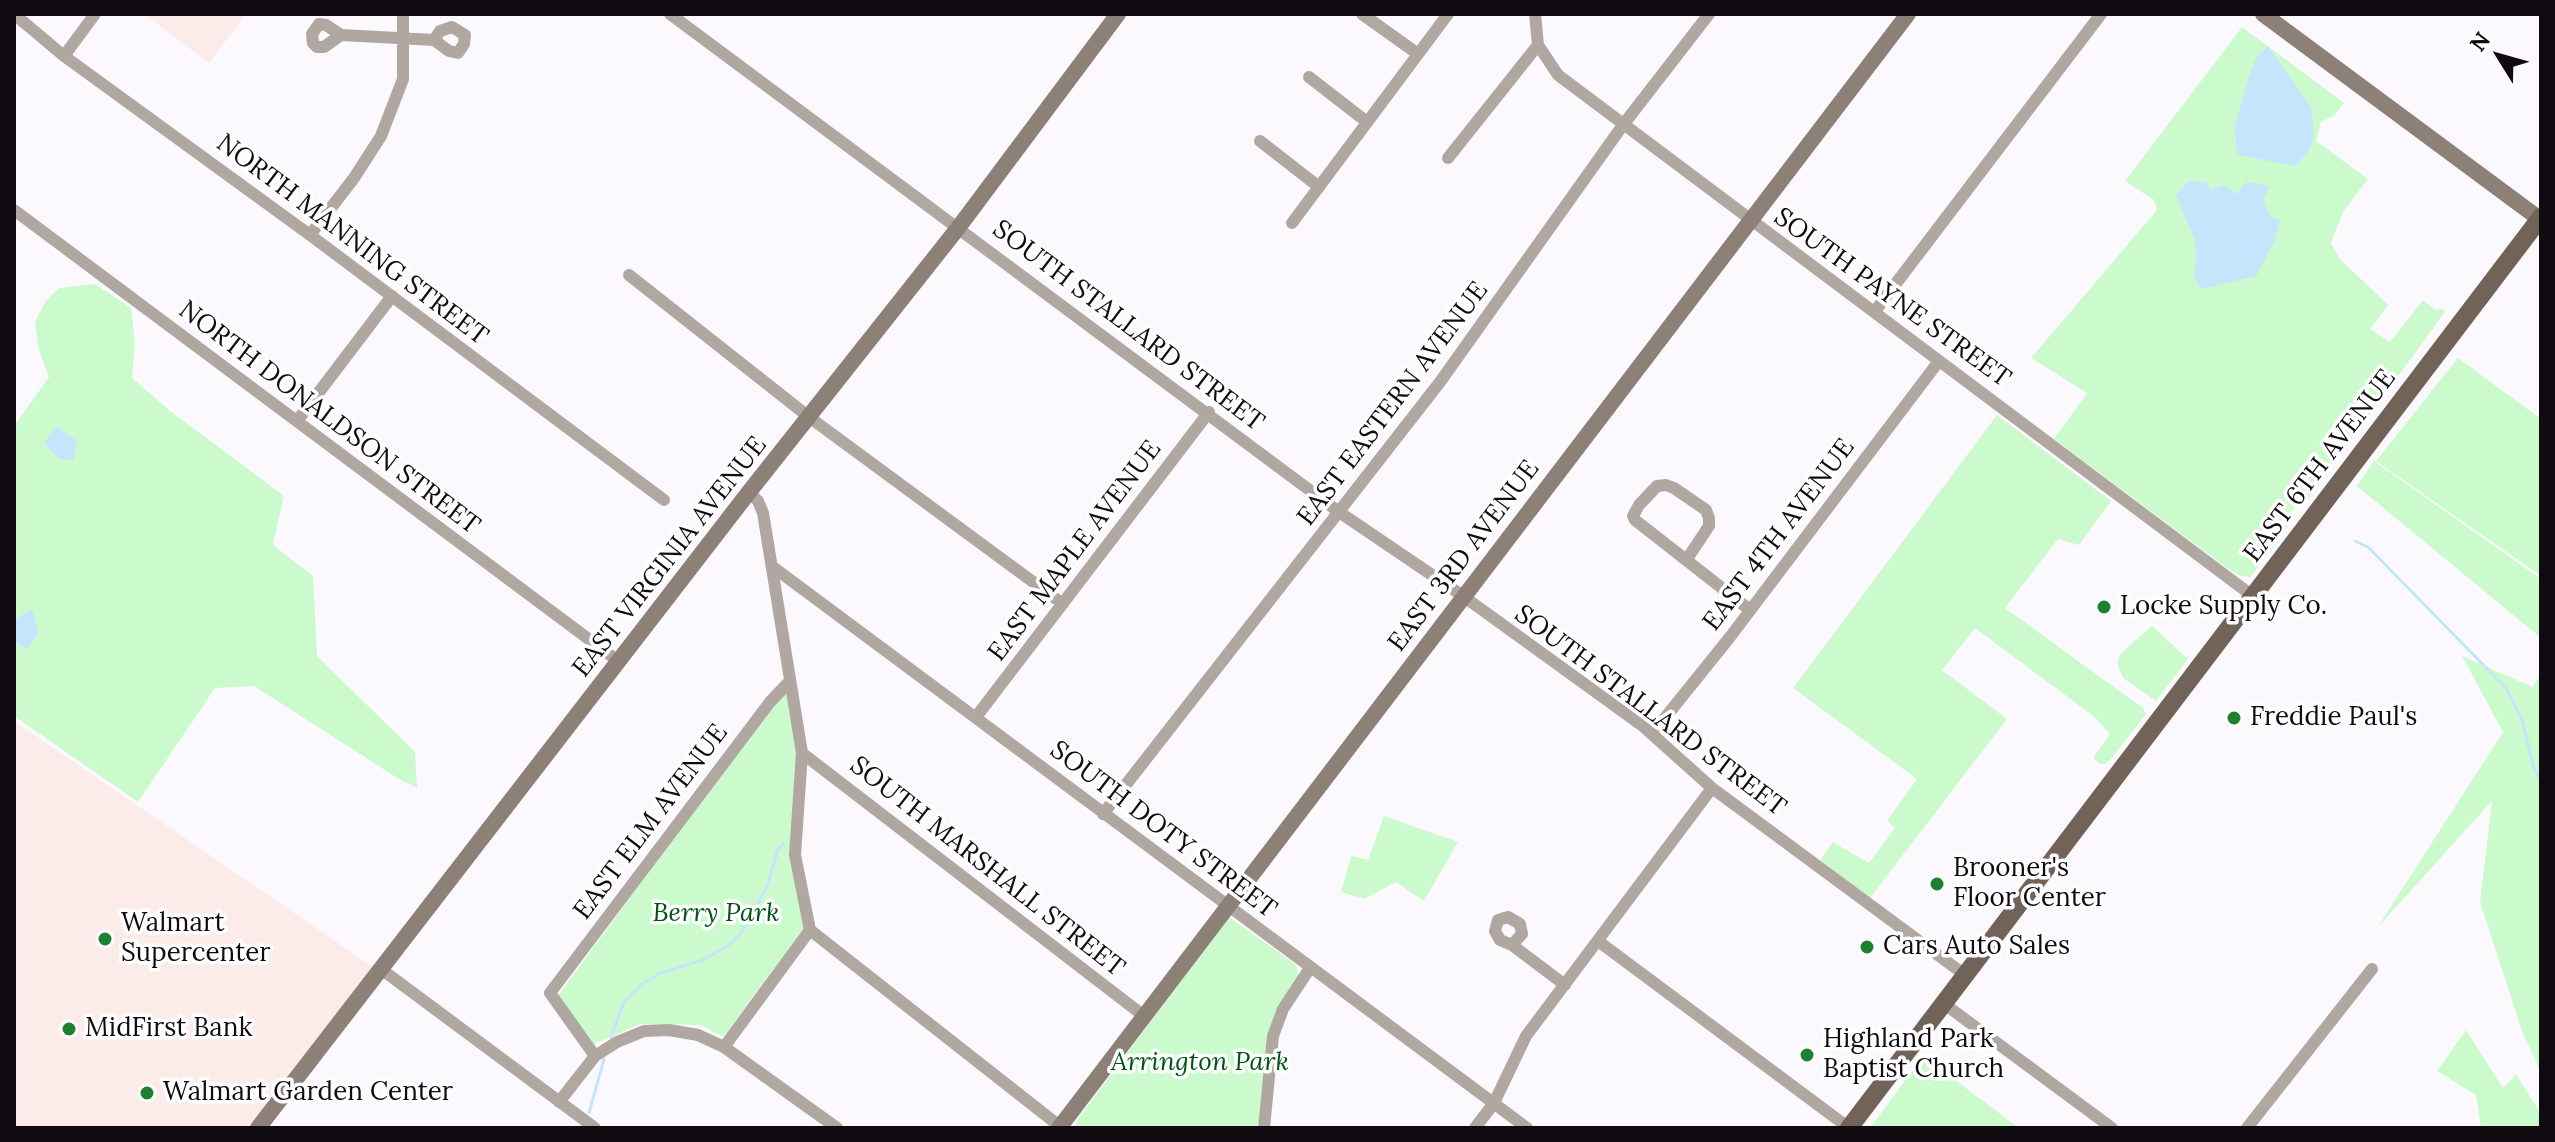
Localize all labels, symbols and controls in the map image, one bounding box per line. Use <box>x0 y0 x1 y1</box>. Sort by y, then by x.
north arrow <box>2459 16 2539 96</box>
text: N <box>2464 26 2496 57</box>
street label: NORTH MANNING STREET <box>210 128 494 352</box>
street label: SOUTH PAYNE STREET <box>1768 202 2016 394</box>
street label: SOUTH STALLARD STREET <box>986 214 1270 438</box>
street label: EAST EASTERN AVENUE <box>1291 276 1495 532</box>
street label: NORTH DONALDSON STREET <box>172 295 486 541</box>
street label: EAST 6TH AVENUE <box>2237 363 2403 569</box>
street label: EAST VIRGINIA AVENUE <box>566 430 774 684</box>
street label: EAST 4TH AVENUE <box>1697 433 1861 637</box>
street label: EAST MAPLE AVENUE <box>982 434 1168 668</box>
street label: EAST 3RD AVENUE <box>1382 454 1546 658</box>
place label: Locke Supply Co. <box>2120 591 2327 623</box>
marker: Locke Supply Co. <box>2095 598 2113 616</box>
street label: SOUTH STALLARD STREET <box>1508 599 1792 823</box>
place label: Freddie Paul's <box>2250 702 2417 734</box>
marker: Freddie Paul's <box>2225 709 2243 727</box>
street label: EAST ELM AVENUE <box>567 718 735 926</box>
street label: SOUTH DOTY STREET <box>1044 735 1282 925</box>
street label: SOUTH MARSHALL STREET <box>843 750 1131 984</box>
place label: Brooner's Floor Center <box>1953 853 2106 914</box>
marker: Brooner's Floor Center <box>1928 875 1946 893</box>
park label: Berry Park <box>652 898 780 930</box>
place label: Walmart Supercenter <box>121 908 271 970</box>
marker: Walmart Supercenter <box>96 930 114 948</box>
place label: Cars Auto Sales <box>1883 931 2070 963</box>
marker: Cars Auto Sales <box>1858 938 1876 956</box>
place label: MidFirst Bank <box>85 1013 252 1045</box>
marker: MidFirst Bank <box>60 1020 78 1038</box>
place label: Highland Park Baptist Church <box>1823 1024 2004 1086</box>
marker: Highland Park Baptist Church <box>1798 1046 1816 1064</box>
park label: Arrington Park <box>1111 1047 1289 1079</box>
place label: Walmart Garden Center <box>163 1077 453 1109</box>
marker: Walmart Garden Center <box>138 1084 156 1102</box>

